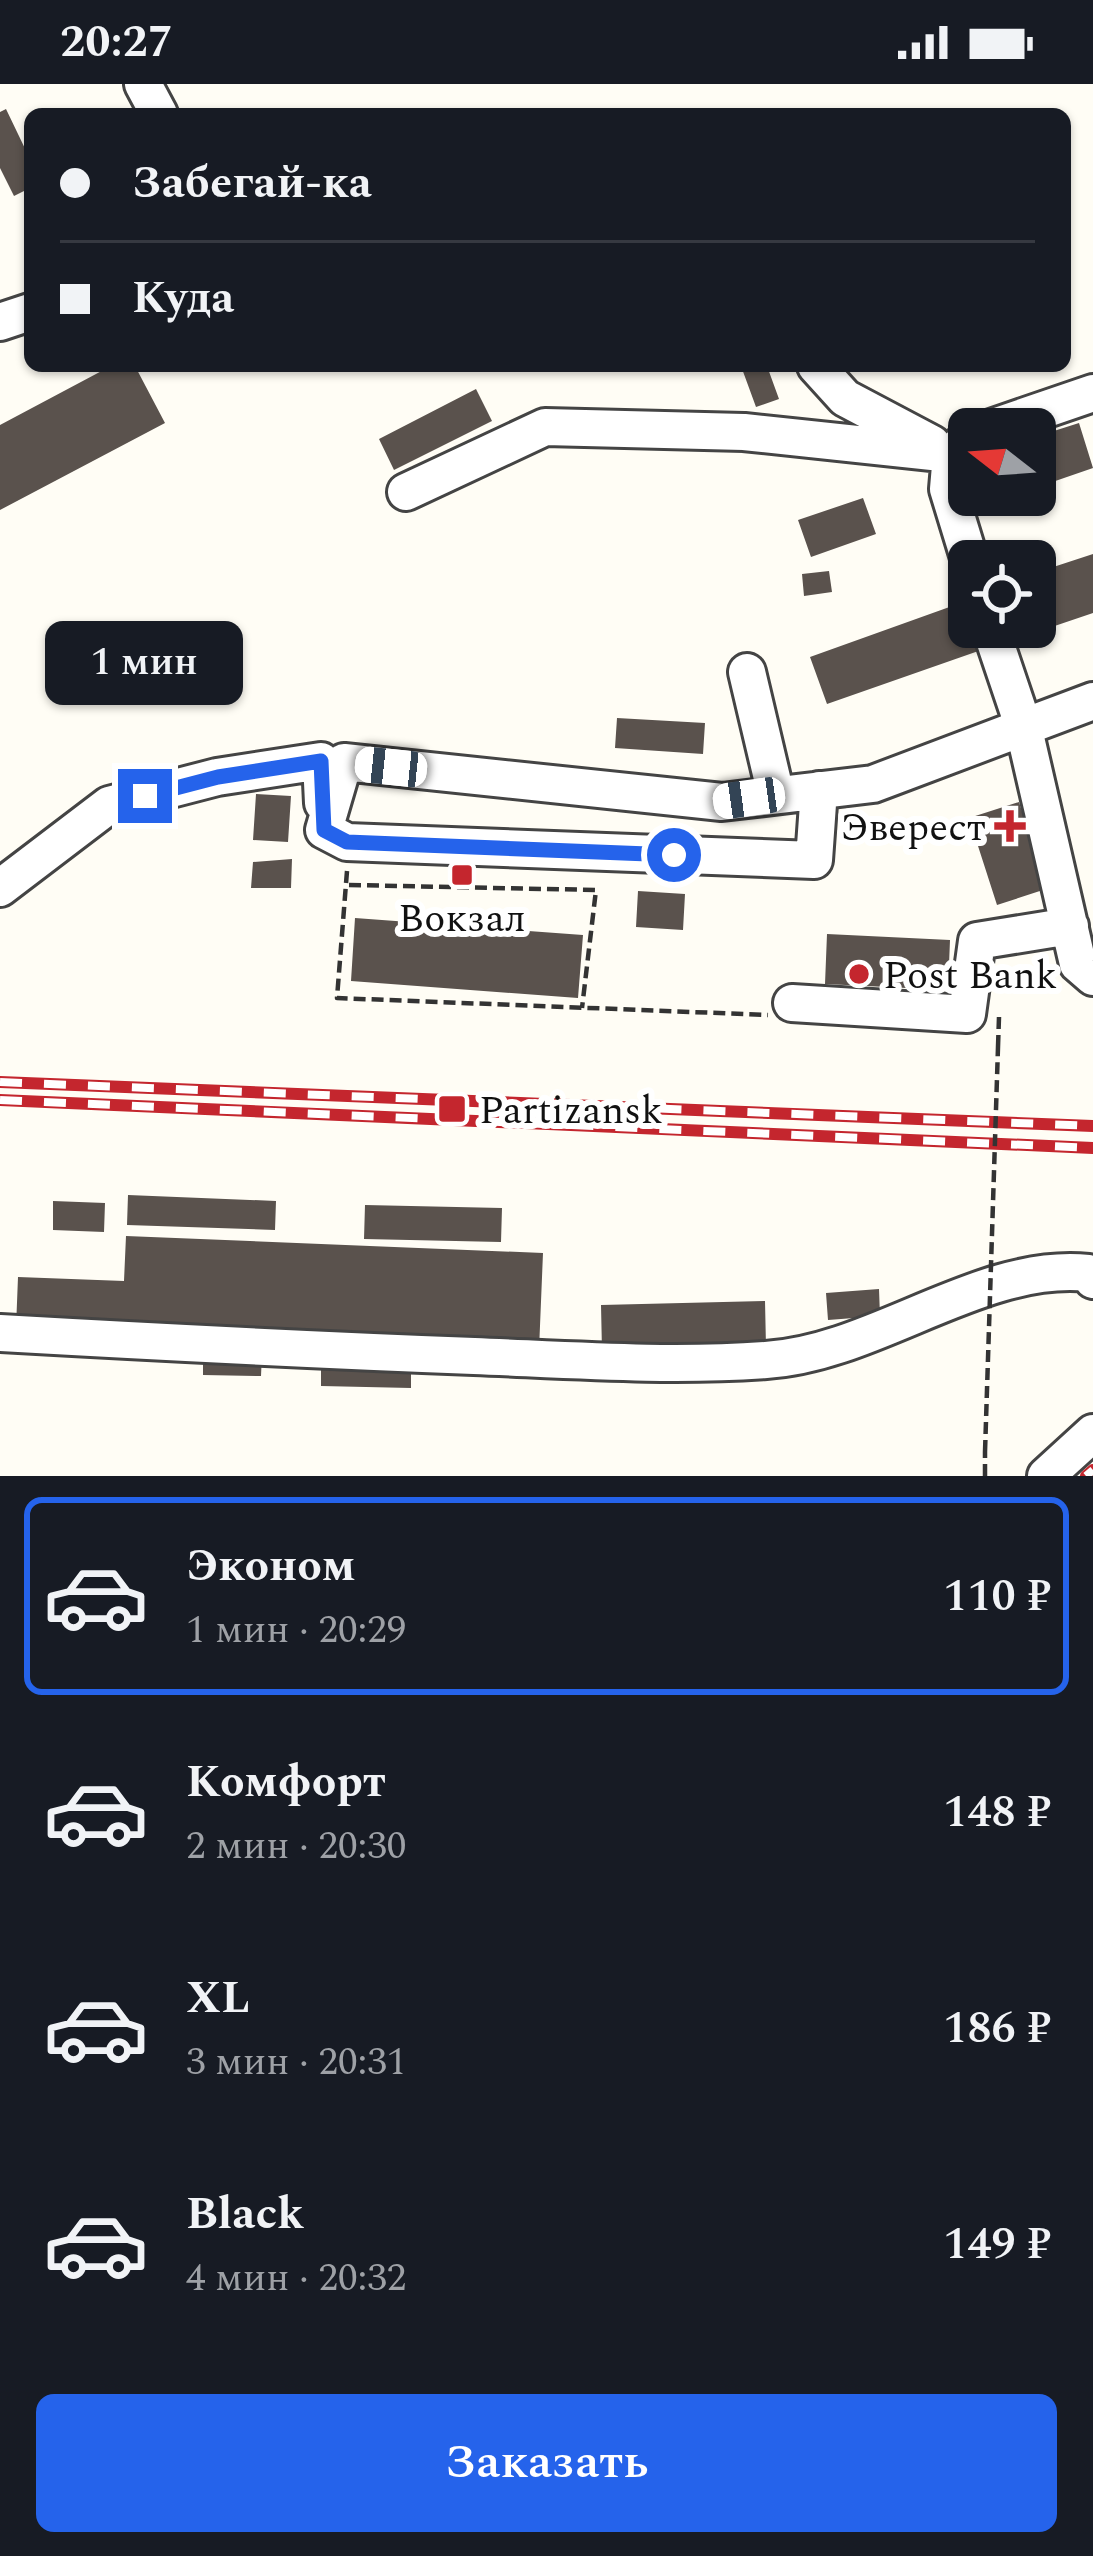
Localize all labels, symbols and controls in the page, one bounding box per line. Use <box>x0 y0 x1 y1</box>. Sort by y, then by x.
text: 20:27 <box>60 8 173 77</box>
text: Забегай-ка <box>132 149 372 218</box>
text: Куда <box>132 264 234 333</box>
north arrow <box>948 408 1056 516</box>
map controls <box>948 408 1056 648</box>
button: locate <box>948 540 1056 648</box>
callout: 1 мин <box>46 622 244 706</box>
text: 1 мин <box>90 633 198 692</box>
car <box>353 745 429 789</box>
route end <box>118 769 172 823</box>
car <box>711 775 787 821</box>
place label: Эверест <box>840 799 986 858</box>
marker: Эверест <box>997 813 1023 839</box>
route start <box>647 828 701 882</box>
marker: Вокзал <box>449 862 475 888</box>
place label: Вокзал <box>398 890 526 949</box>
place label: Post Bank <box>883 947 1057 1006</box>
marker: Post Bank <box>846 961 872 987</box>
place label: Partizansk <box>479 1082 663 1141</box>
marker: Partizansk <box>436 1093 468 1125</box>
text: Эконом <box>186 1532 355 1601</box>
icon: car <box>42 1542 150 1650</box>
text: 110 ₽ <box>943 1562 1051 1631</box>
text: 1 мин · 20:29 <box>186 1601 406 1660</box>
text: Комфорт <box>186 1748 386 1817</box>
icon: car <box>42 1758 150 1866</box>
text: 148 ₽ <box>943 1778 1051 1847</box>
text: 2 мин · 20:30 <box>186 1817 406 1876</box>
text: XL <box>186 1964 250 2033</box>
icon: car <box>42 1974 150 2082</box>
text: 186 ₽ <box>943 1994 1051 2063</box>
text: 3 мин · 20:31 <box>186 2033 406 2092</box>
text: Black <box>186 2180 304 2249</box>
icon: car <box>42 2190 150 2298</box>
text: 149 ₽ <box>943 2210 1051 2279</box>
text: 4 мин · 20:32 <box>186 2249 406 2308</box>
button: Заказать <box>36 2394 1057 2532</box>

